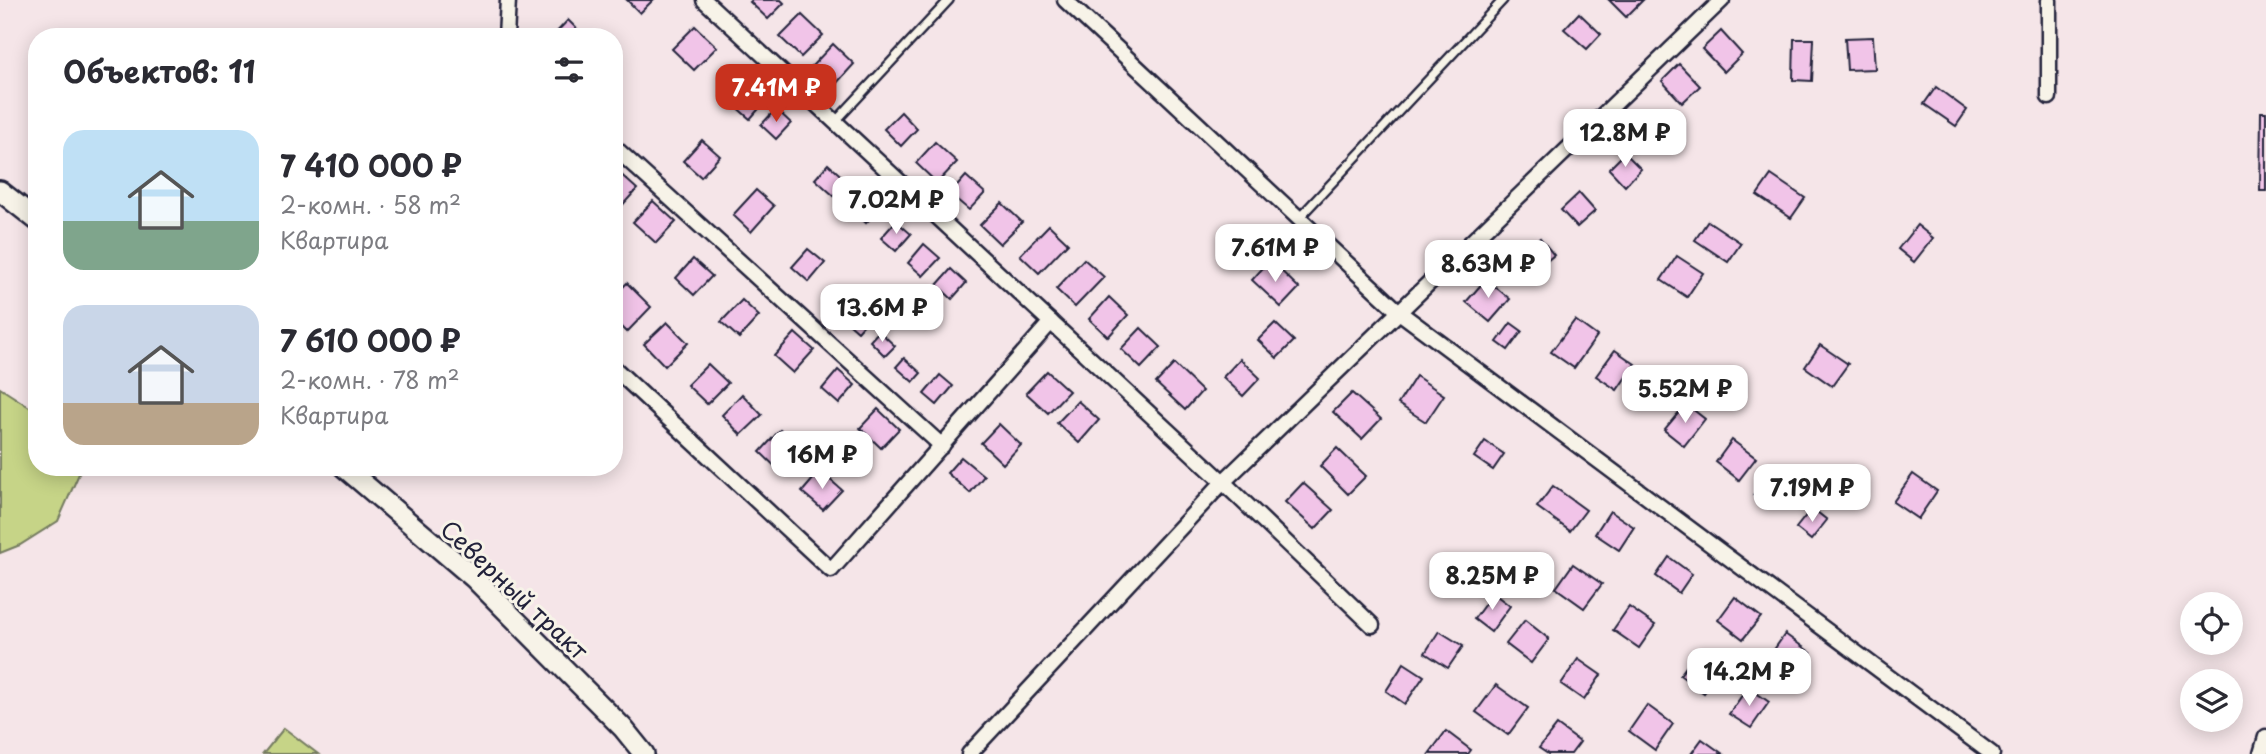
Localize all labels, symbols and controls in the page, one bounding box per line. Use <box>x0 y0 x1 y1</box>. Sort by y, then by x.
text: Объектов: 11 <box>63 48 256 93</box>
icon: filters <box>550 51 588 89</box>
pin: 7.41M ₽ <box>711 64 841 124</box>
text: 7.41M ₽ <box>731 69 821 104</box>
pin: 12.8M ₽ <box>1560 110 1690 169</box>
text: 12.8M ₽ <box>1579 114 1671 149</box>
text: 7 410 000 ₽ <box>280 142 462 187</box>
icon: home <box>119 158 203 242</box>
pin: 7.02M ₽ <box>831 176 961 236</box>
text: 7.02M ₽ <box>848 181 944 216</box>
text: 2-комн. · 58 m² <box>280 187 461 222</box>
text: Квартира <box>280 222 388 257</box>
pin: 7.61M ₽ <box>1210 224 1340 284</box>
text: 7.61M ₽ <box>1231 229 1319 264</box>
pin: 8.63M ₽ <box>1423 240 1553 300</box>
text: 8.63M ₽ <box>1441 245 1535 280</box>
pin: 13.6M ₽ <box>817 284 947 344</box>
text: 13.6M ₽ <box>836 289 928 324</box>
text: 7 610 000 ₽ <box>280 317 461 362</box>
icon: home <box>119 333 203 417</box>
text: 2-комн. · 78 m² <box>280 362 460 397</box>
pin: 5.52M ₽ <box>1620 366 1750 425</box>
text: 5.52M ₽ <box>1638 370 1732 405</box>
text: Квартира <box>280 397 388 432</box>
pin: 16M ₽ <box>773 432 871 491</box>
text: 16M ₽ <box>787 436 857 471</box>
pin: 7.19M ₽ <box>1747 464 1877 524</box>
text: 7.19M ₽ <box>1770 469 1854 504</box>
street label: Северный тракт <box>433 511 597 668</box>
pin: 8.25M ₽ <box>1427 552 1557 612</box>
text: 8.25M ₽ <box>1445 557 1539 592</box>
map controls <box>2180 592 2243 732</box>
button: locate <box>2180 592 2243 655</box>
pin: 14.2M ₽ <box>1684 648 1814 708</box>
text: 14.2M ₽ <box>1703 653 1795 688</box>
button: layers <box>2180 669 2243 732</box>

